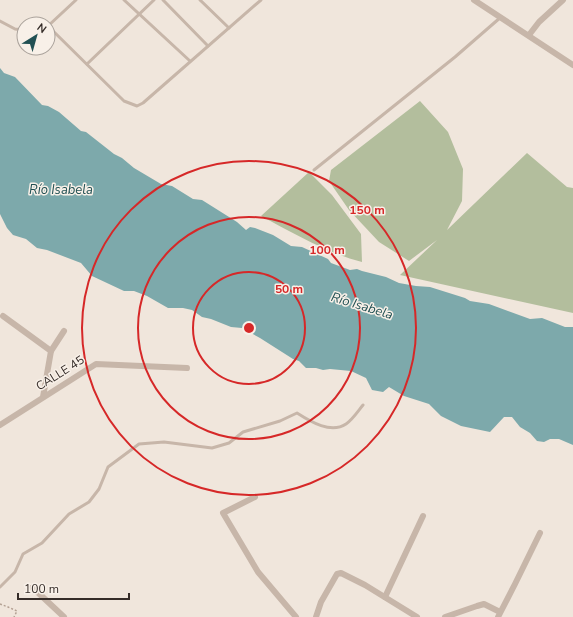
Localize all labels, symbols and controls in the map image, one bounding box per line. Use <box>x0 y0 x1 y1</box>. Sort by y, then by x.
north arrow <box>16 16 56 56</box>
text: N <box>34 20 50 37</box>
water label: Río Isabela <box>29 181 93 199</box>
text: 150 m <box>349 202 385 218</box>
text: 100 m <box>309 242 345 258</box>
text: 50 m <box>275 281 303 297</box>
water label: Río Isabela <box>329 288 395 324</box>
centre of rings <box>242 321 256 335</box>
street label: CALLE 45 <box>33 352 87 394</box>
scale bar <box>18 575 129 601</box>
text: 100 m <box>24 581 59 597</box>

